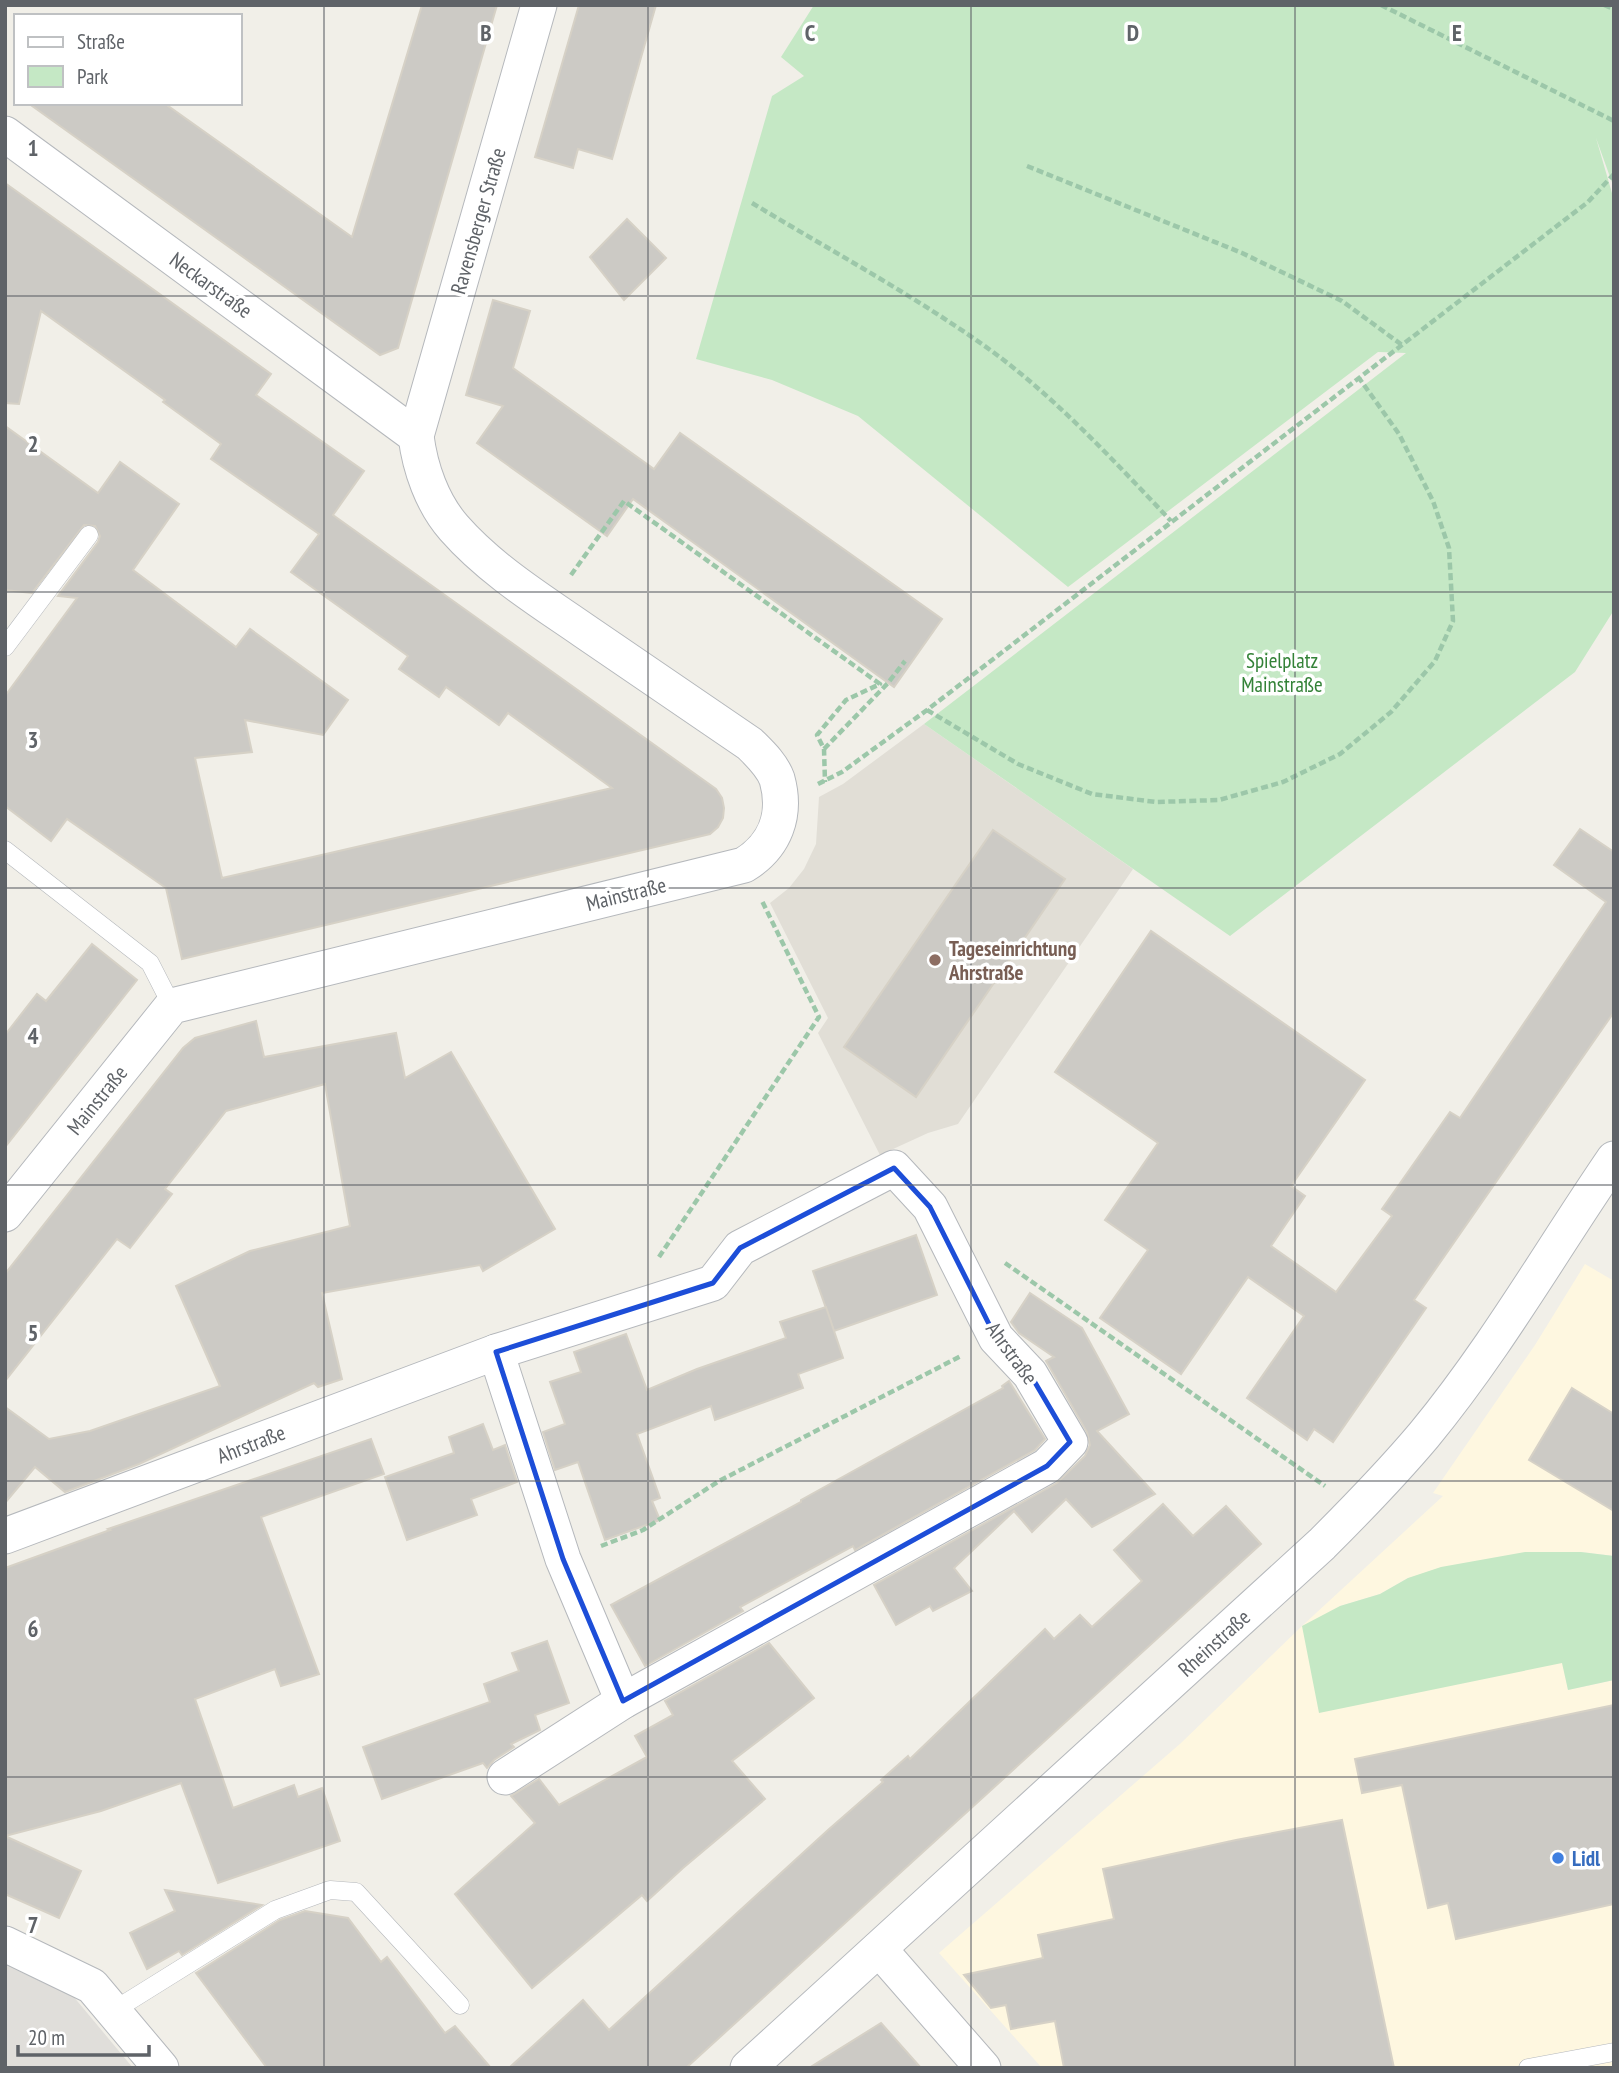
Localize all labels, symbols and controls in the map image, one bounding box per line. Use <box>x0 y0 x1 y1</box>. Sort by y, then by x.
legend <box>14 14 242 105</box>
text: B <box>480 18 492 47</box>
text: C <box>805 18 816 47</box>
text: D <box>1127 18 1139 47</box>
text: E <box>1452 18 1462 47</box>
text: Straße <box>77 28 125 55</box>
text: Park <box>77 63 108 90</box>
text: 1 <box>28 133 39 162</box>
street label: Ravensberger Straße <box>444 145 512 297</box>
street label: Neckarstraße <box>164 246 258 324</box>
text: 2 <box>28 429 39 458</box>
park label: Spielplatz Mainstraße <box>1241 647 1323 698</box>
text: 3 <box>28 725 39 754</box>
street label: Mainstraße <box>583 871 669 917</box>
place label: Tageseinrichtung Ahrstraße <box>948 935 1076 986</box>
marker: Tageseinrichtung Ahrstraße <box>927 952 943 968</box>
text: 4 <box>28 1021 39 1050</box>
street label: Mainstraße <box>61 1060 133 1140</box>
street label: Ahrstraße <box>980 1316 1044 1390</box>
text: 5 <box>28 1318 39 1347</box>
street label: Ahrstraße <box>213 1419 289 1469</box>
street label: Rheinstraße <box>1172 1604 1256 1682</box>
text: 6 <box>28 1614 39 1643</box>
place label: Lidl <box>1572 1845 1601 1872</box>
marker: Lidl <box>1550 1850 1566 1866</box>
text: 7 <box>28 1910 39 1939</box>
scale bar <box>18 2014 149 2058</box>
text: 20 m <box>28 2024 65 2051</box>

